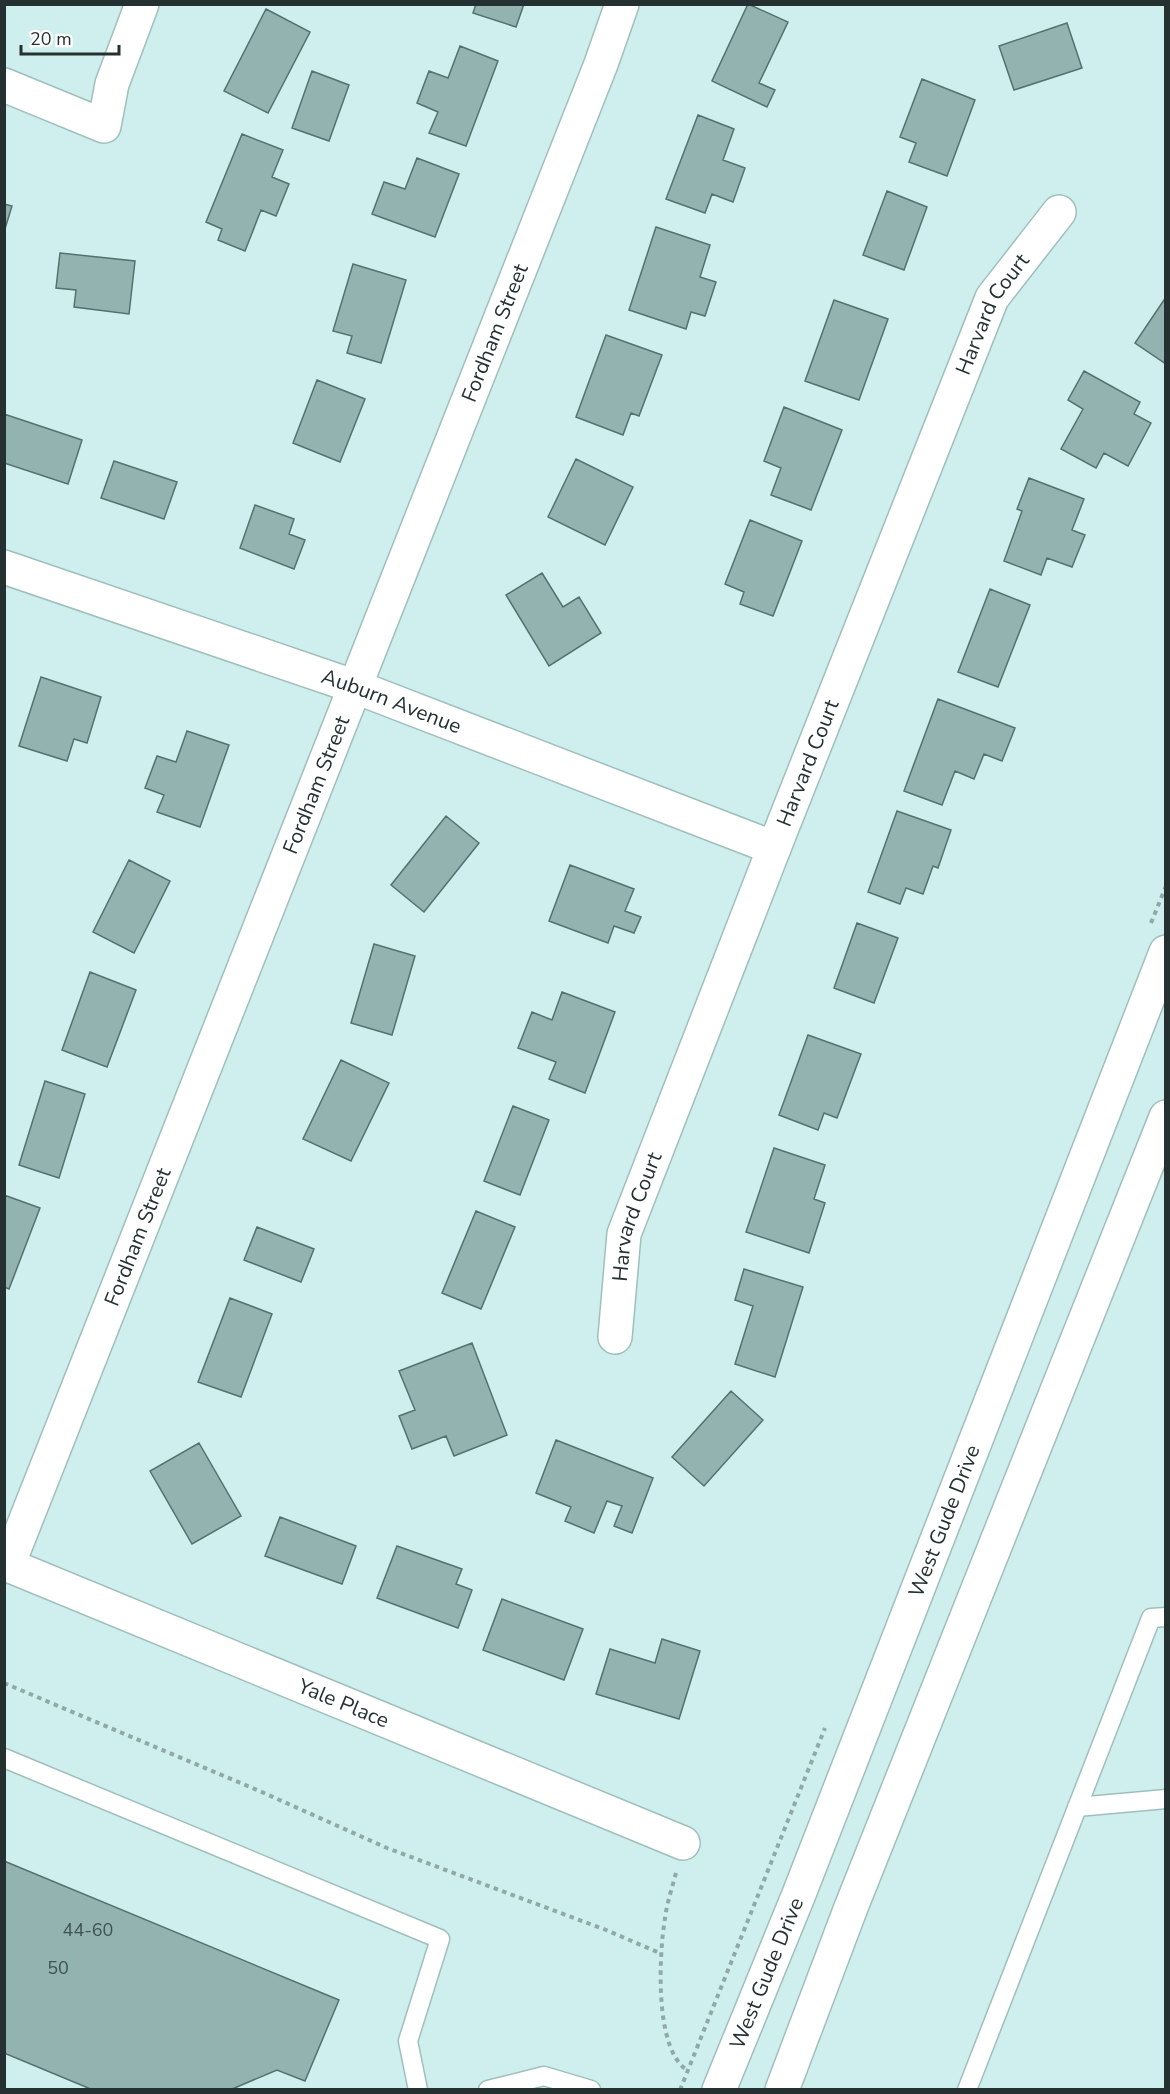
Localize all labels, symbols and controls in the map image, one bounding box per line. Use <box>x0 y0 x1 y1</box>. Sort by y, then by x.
scale bar <box>21 18 118 56</box>
text: 20 m <box>30 27 72 51</box>
street label: Harvard Court <box>949 247 1036 379</box>
street label: Fordham Street <box>455 259 535 406</box>
street label: Auburn Avenue <box>318 662 465 740</box>
street label: Harvard Court <box>770 695 846 831</box>
street label: Fordham Street <box>276 711 356 858</box>
street label: Harvard Court <box>606 1147 669 1283</box>
street label: Fordham Street <box>98 1163 178 1310</box>
street label: West Gude Drive <box>902 1441 987 1601</box>
street label: Yale Place <box>293 1672 393 1734</box>
street label: West Gude Drive <box>723 1893 810 2053</box>
house number: 44-60 <box>63 1918 113 1942</box>
house number: 50 <box>47 1956 69 1980</box>

